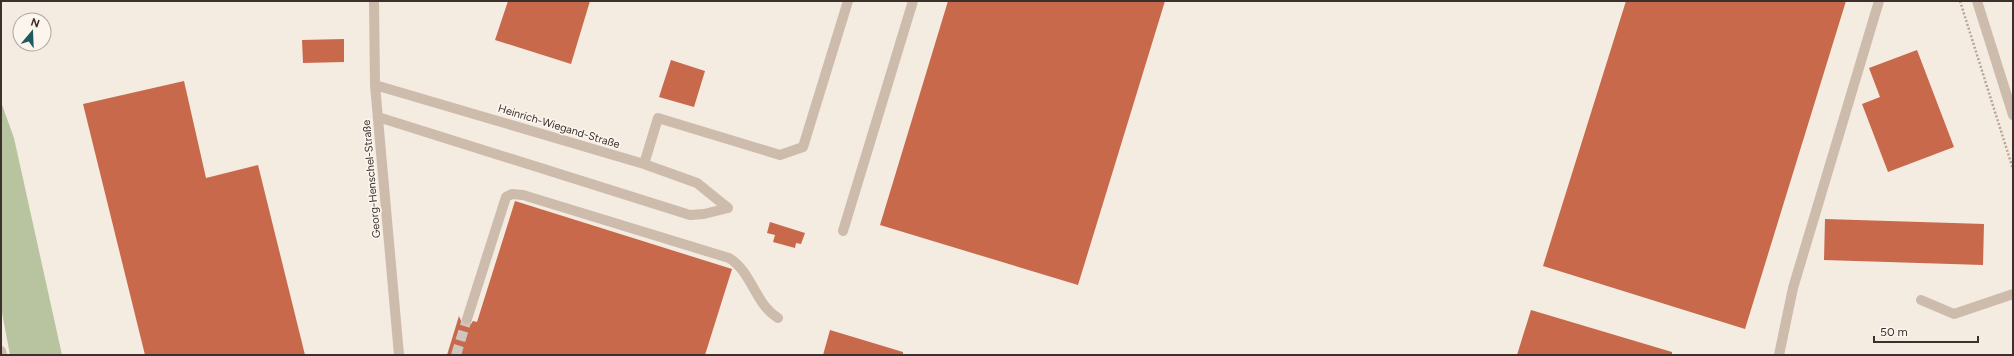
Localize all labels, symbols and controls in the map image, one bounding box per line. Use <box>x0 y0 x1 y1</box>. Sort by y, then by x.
north arrow <box>12 12 52 52</box>
text: N <box>29 15 41 31</box>
street label: Heinrich-Wiegand-Straße <box>496 102 621 151</box>
street label: Georg-Henschel-Straße <box>360 119 383 239</box>
scale bar <box>1874 318 1978 344</box>
text: 50 m <box>1880 325 1908 339</box>

